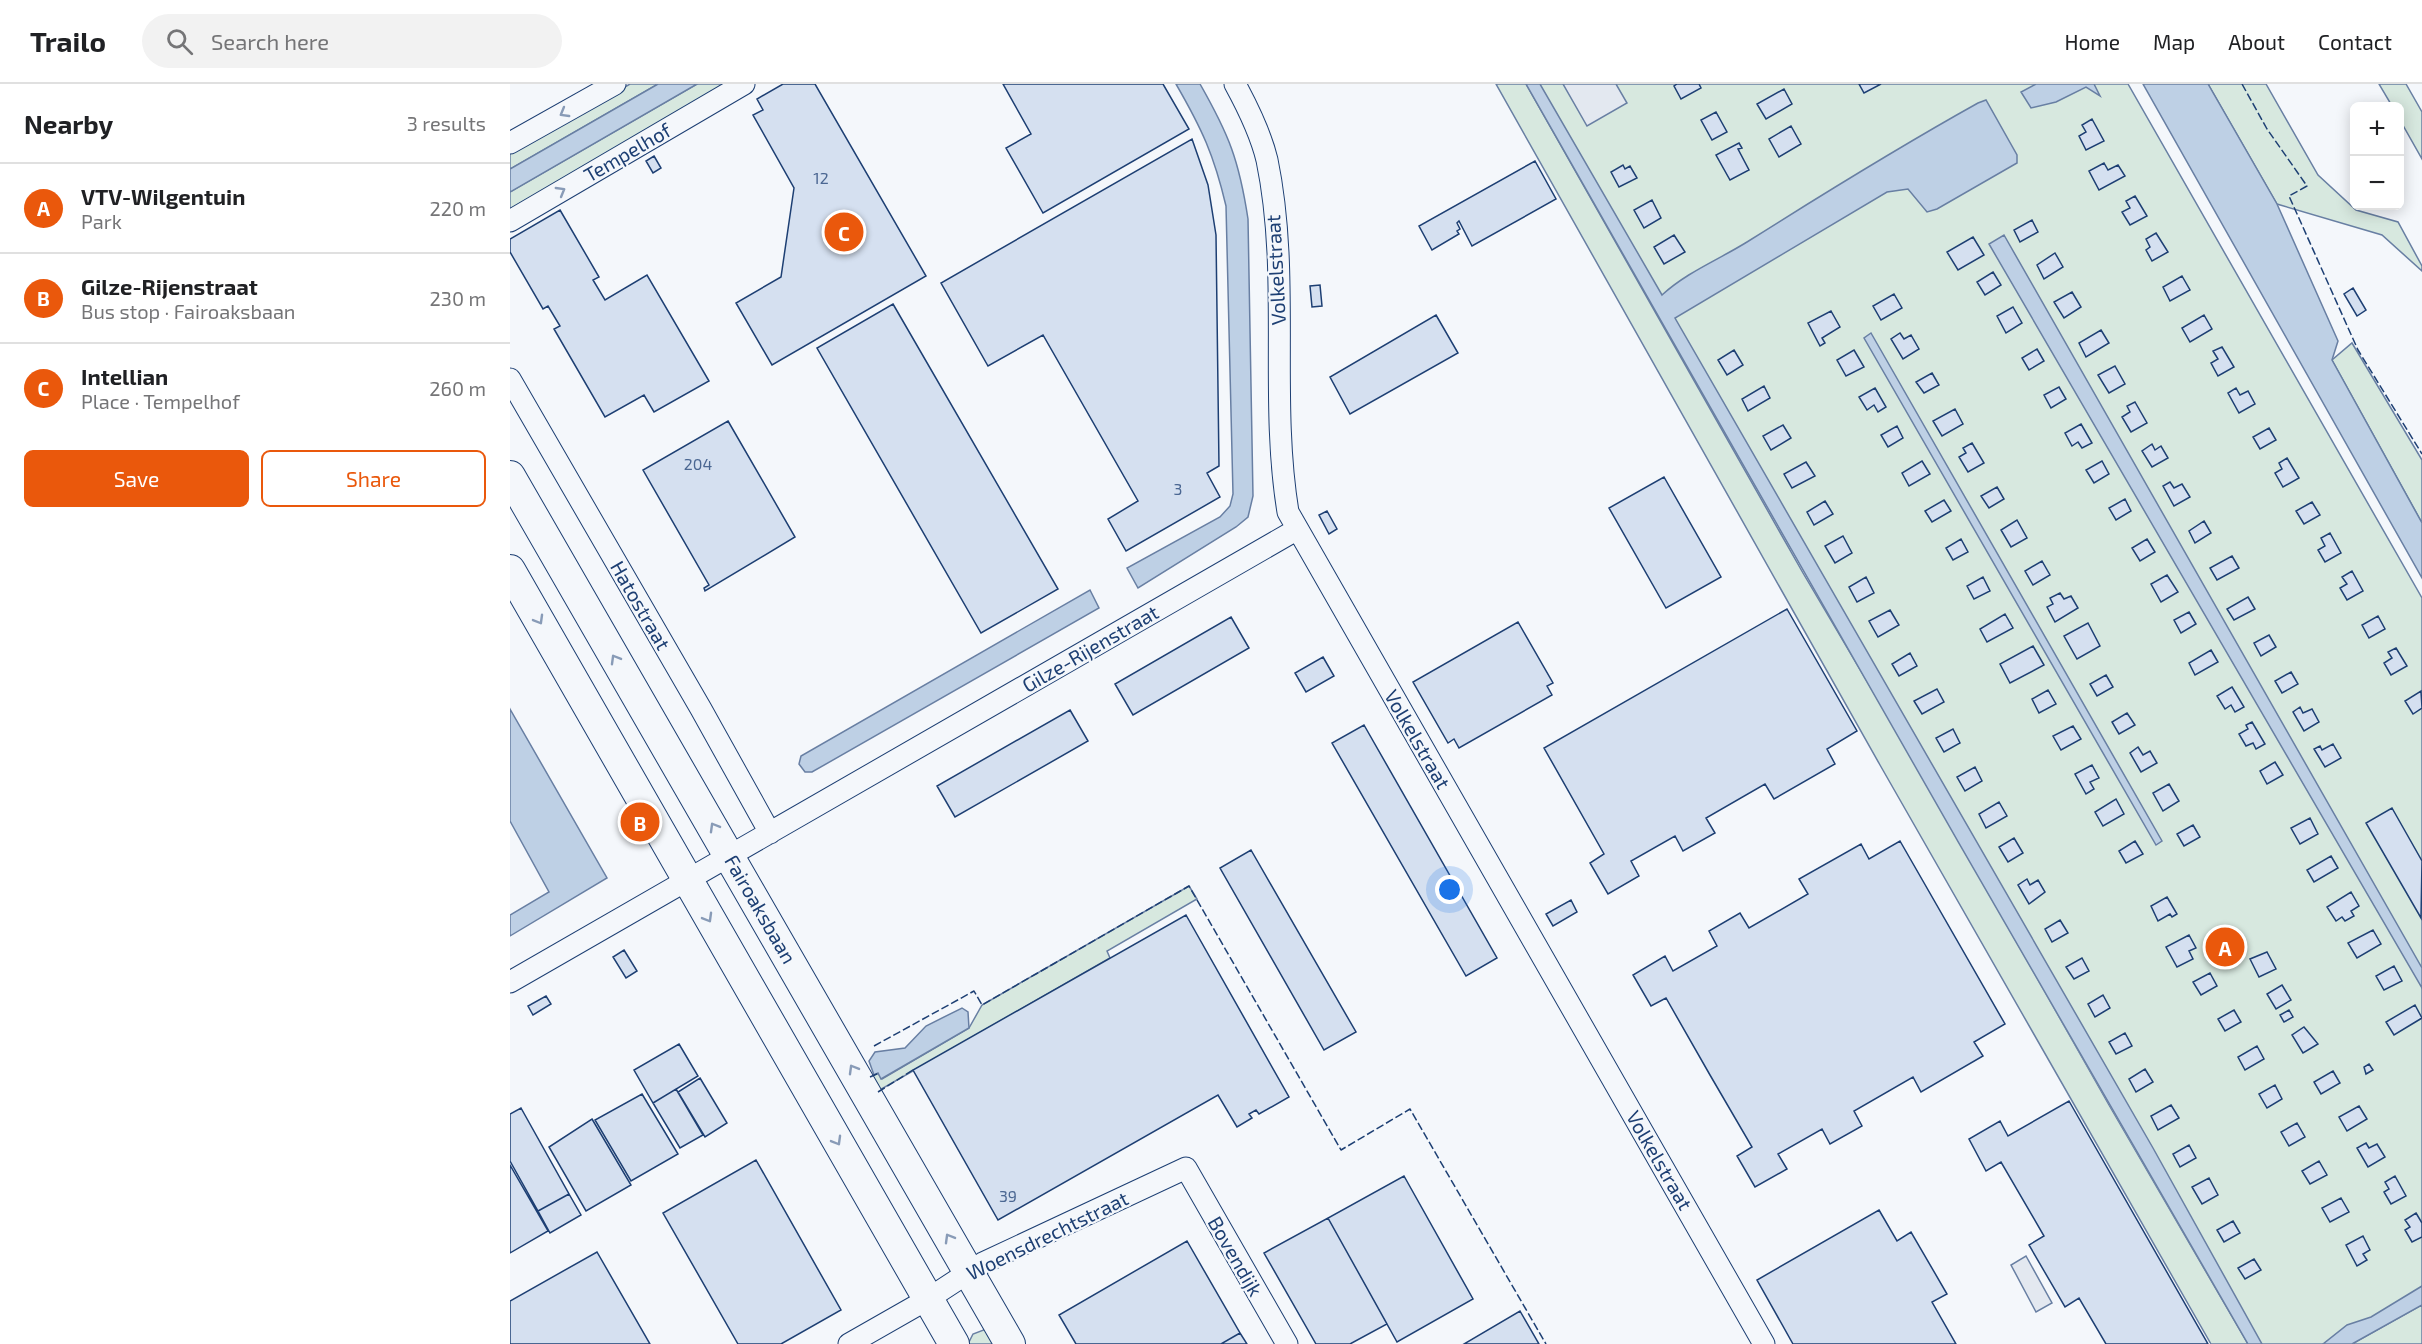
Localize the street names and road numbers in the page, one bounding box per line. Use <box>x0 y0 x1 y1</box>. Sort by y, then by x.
street label: Tempelhof <box>579 117 675 187</box>
street label: Volkelstraat <box>1260 214 1290 326</box>
street label: Hatostraat <box>606 556 676 654</box>
street label: Gilze-Rijenstraat <box>1018 599 1163 697</box>
street label: Volkelstraat <box>1380 685 1456 793</box>
street label: Fairoaksbaan <box>720 850 802 968</box>
street label: Volkelstraat <box>1622 1106 1698 1214</box>
street label: Woensdrechtstraat <box>962 1185 1132 1285</box>
street label: Bovendijk <box>1204 1212 1268 1300</box>

